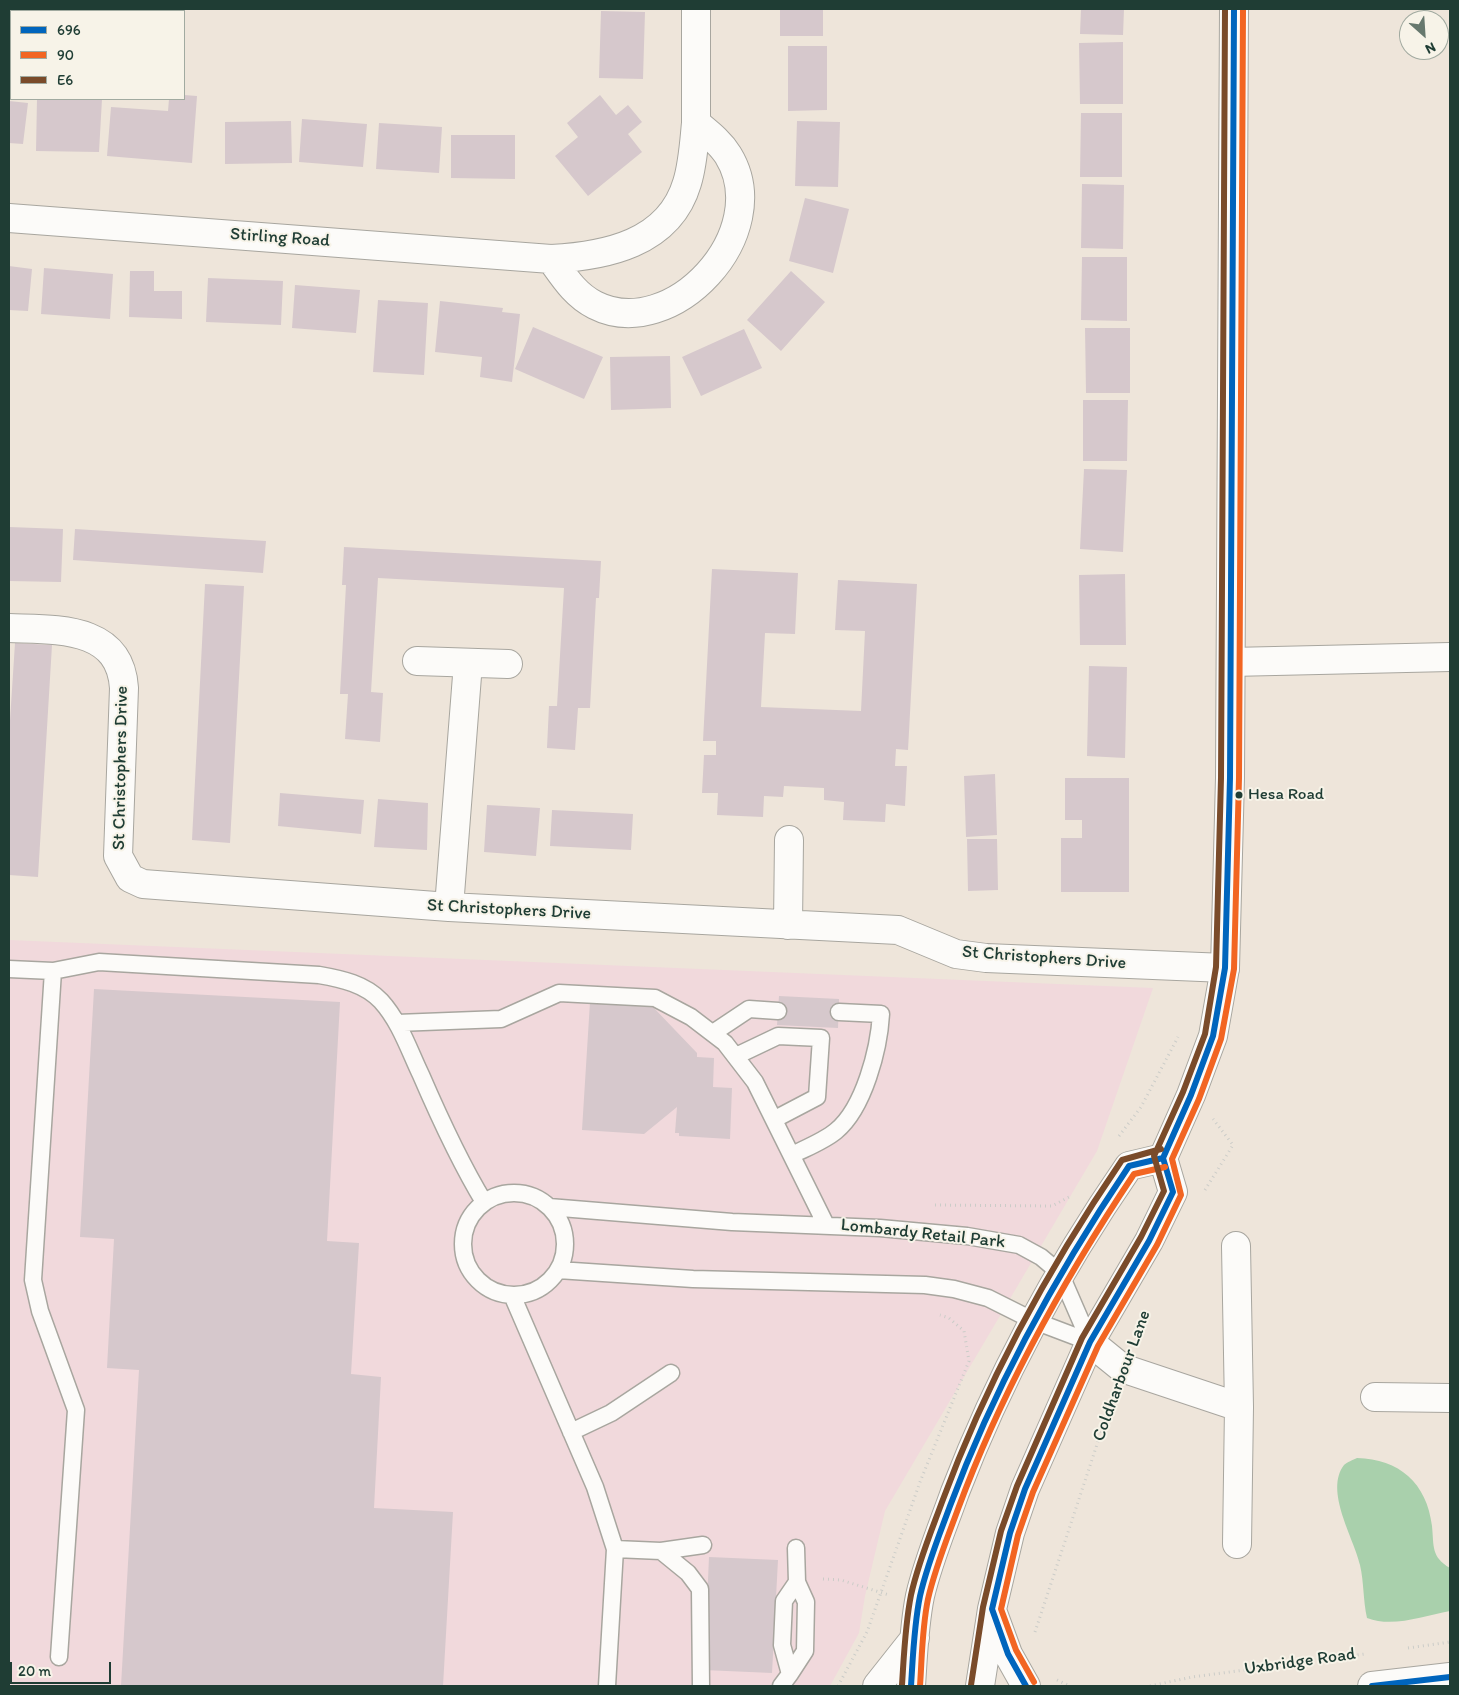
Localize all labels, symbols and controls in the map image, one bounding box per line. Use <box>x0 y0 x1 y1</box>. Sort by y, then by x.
legend <box>10 10 185 100</box>
north arrow <box>1399 10 1449 60</box>
text: 696 <box>57 21 81 39</box>
text: N <box>1422 38 1438 58</box>
text: 90 <box>57 46 74 64</box>
text: E6 <box>57 71 73 89</box>
street label: Stirling Road <box>229 224 331 252</box>
street label: St Christophers Drive <box>109 686 133 850</box>
place label: Hesa Road <box>1248 785 1324 805</box>
marker: Hesa Road <box>1234 790 1244 800</box>
street label: St Christophers Drive <box>426 895 592 925</box>
street label: St Christophers Drive <box>961 941 1127 975</box>
street label: Lombardy Retail Park <box>840 1215 1006 1253</box>
street label: Coldharbour Lane <box>1088 1307 1156 1445</box>
street label: Uxbridge Road <box>1243 1643 1357 1681</box>
scale bar <box>12 1652 114 1684</box>
text: 20 m <box>18 1662 51 1680</box>

